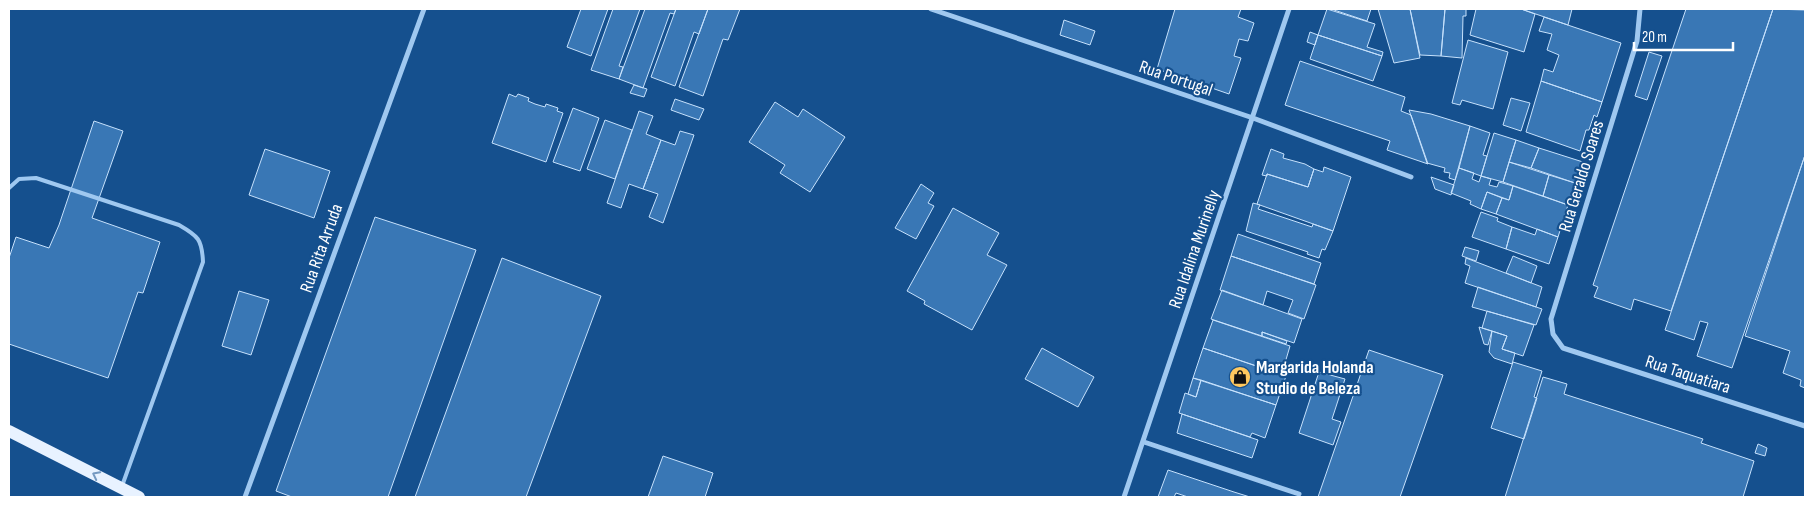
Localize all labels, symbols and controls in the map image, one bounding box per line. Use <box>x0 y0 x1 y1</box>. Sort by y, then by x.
scale bar <box>1634 20 1733 52</box>
text: 20 m <box>1642 28 1667 47</box>
street label: Rua Portugal <box>1136 56 1215 101</box>
street label: Rua Geraldo Soares <box>1555 118 1608 234</box>
street label: Rua Idalina Murinelly <box>1164 187 1225 311</box>
street label: Rua Rita Arruda <box>296 201 347 295</box>
street label: Rua Taquatiara <box>1643 351 1733 398</box>
place label: Margarida Holanda Studio de Beleza <box>1256 357 1374 399</box>
shop icon: Margarida Holanda Studio de Beleza <box>1228 365 1252 389</box>
one-way arrow <box>92 471 101 482</box>

